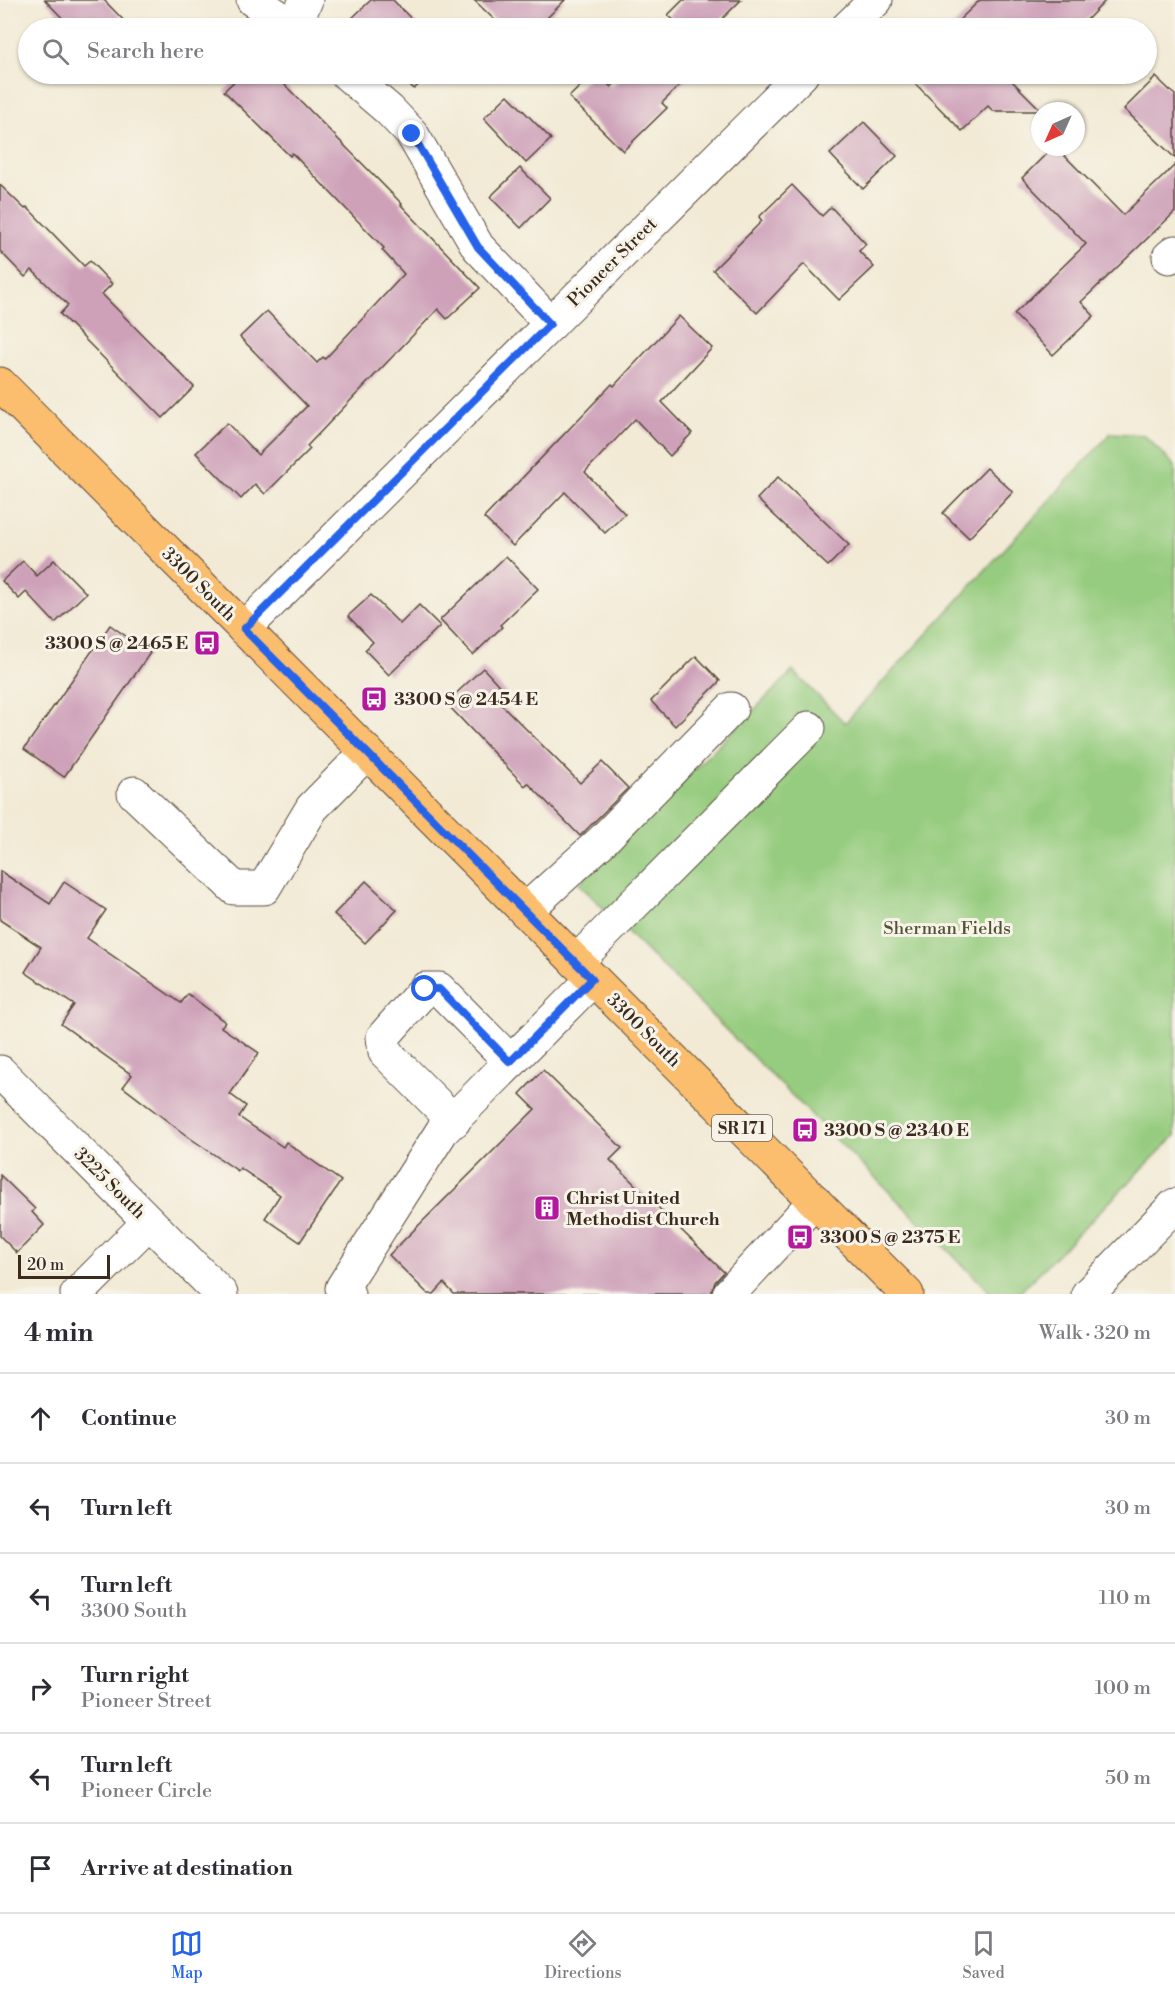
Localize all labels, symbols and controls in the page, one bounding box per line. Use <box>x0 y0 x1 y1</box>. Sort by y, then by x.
search box <box>18 18 1157 84</box>
icon: search <box>39 35 72 68</box>
text: Search here <box>87 38 204 65</box>
north arrow <box>1031 102 1085 156</box>
route end <box>398 120 424 146</box>
street label: Pioneer Street <box>563 212 663 312</box>
street label: 3300 South <box>157 542 241 626</box>
bus stop icon: 3300 S @ 2465 E <box>192 628 222 658</box>
place label: 3300 S @ 2465 E <box>45 632 188 655</box>
bus stop icon: 3300 S @ 2454 E <box>359 684 389 714</box>
place label: 3300 S @ 2454 E <box>394 688 538 711</box>
park label: Sherman Fields <box>883 917 1011 940</box>
route start <box>411 975 437 1001</box>
street label: 3300 South <box>602 988 686 1072</box>
road number: SR 171 <box>712 1115 772 1141</box>
bus stop icon: 3300 S @ 2340 E <box>790 1115 820 1145</box>
place label: 3300 S @ 2340 E <box>824 1119 969 1142</box>
street label: 3225 South <box>69 1143 151 1224</box>
place label: Christ United Methodist Church <box>566 1187 720 1231</box>
building icon: Christ United Methodist Church <box>532 1193 562 1223</box>
bus stop icon: 3300 S @ 2375 E <box>785 1222 815 1252</box>
place label: 3300 S @ 2375 E <box>820 1226 960 1249</box>
scale bar <box>18 1252 110 1280</box>
text: 20 m <box>27 1255 64 1275</box>
text: 4 min <box>24 1317 94 1349</box>
text: Walk · 320 m <box>1039 1321 1151 1346</box>
icon: ahead <box>24 1402 57 1435</box>
text: Continue <box>81 1405 177 1432</box>
text: 30 m <box>1105 1406 1151 1431</box>
icon: left <box>24 1492 57 1525</box>
text: Turn left <box>81 1495 172 1522</box>
text: 30 m <box>1105 1496 1151 1521</box>
text: Turn left <box>81 1572 172 1599</box>
icon: left <box>24 1582 57 1615</box>
text: 110 m <box>1099 1586 1151 1611</box>
text: 3300 South <box>81 1599 187 1624</box>
text: Turn right <box>81 1662 189 1689</box>
icon: right <box>24 1672 57 1705</box>
text: 100 m <box>1095 1676 1151 1701</box>
text: Pioneer Street <box>81 1689 212 1714</box>
text: Turn left <box>81 1752 172 1779</box>
icon: left <box>24 1762 57 1795</box>
text: 50 m <box>1105 1766 1151 1791</box>
text: Pioneer Circle <box>81 1779 212 1804</box>
icon: arrive <box>24 1852 57 1885</box>
text: Arrive at destination <box>81 1855 293 1882</box>
tab: Map <box>170 1927 203 1983</box>
tab: Directions <box>544 1927 622 1983</box>
tab: Saved <box>962 1927 1005 1983</box>

